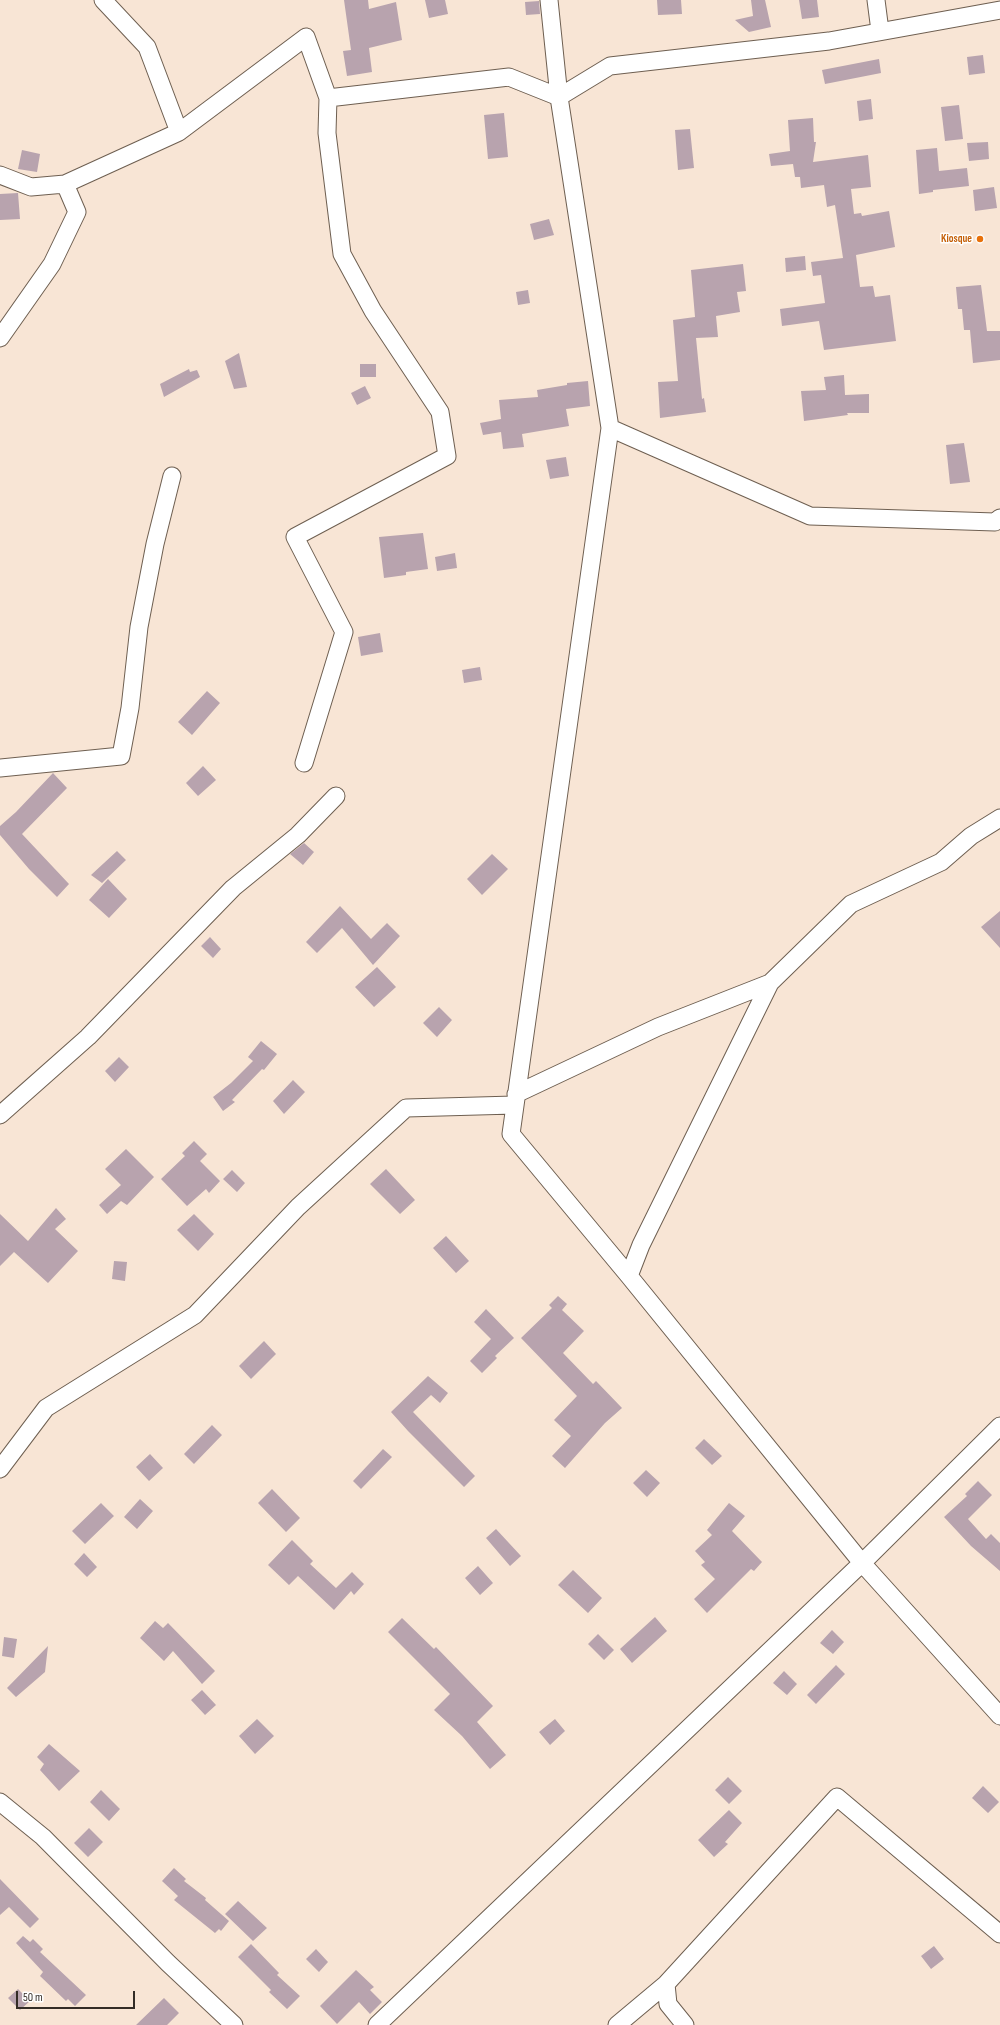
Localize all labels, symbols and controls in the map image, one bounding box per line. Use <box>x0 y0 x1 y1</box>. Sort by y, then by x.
place label: Kiosque <box>941 232 972 246</box>
marker: Kiosque <box>975 234 985 244</box>
scale bar <box>18 1983 137 2009</box>
text: 50 m <box>23 1990 43 2005</box>

